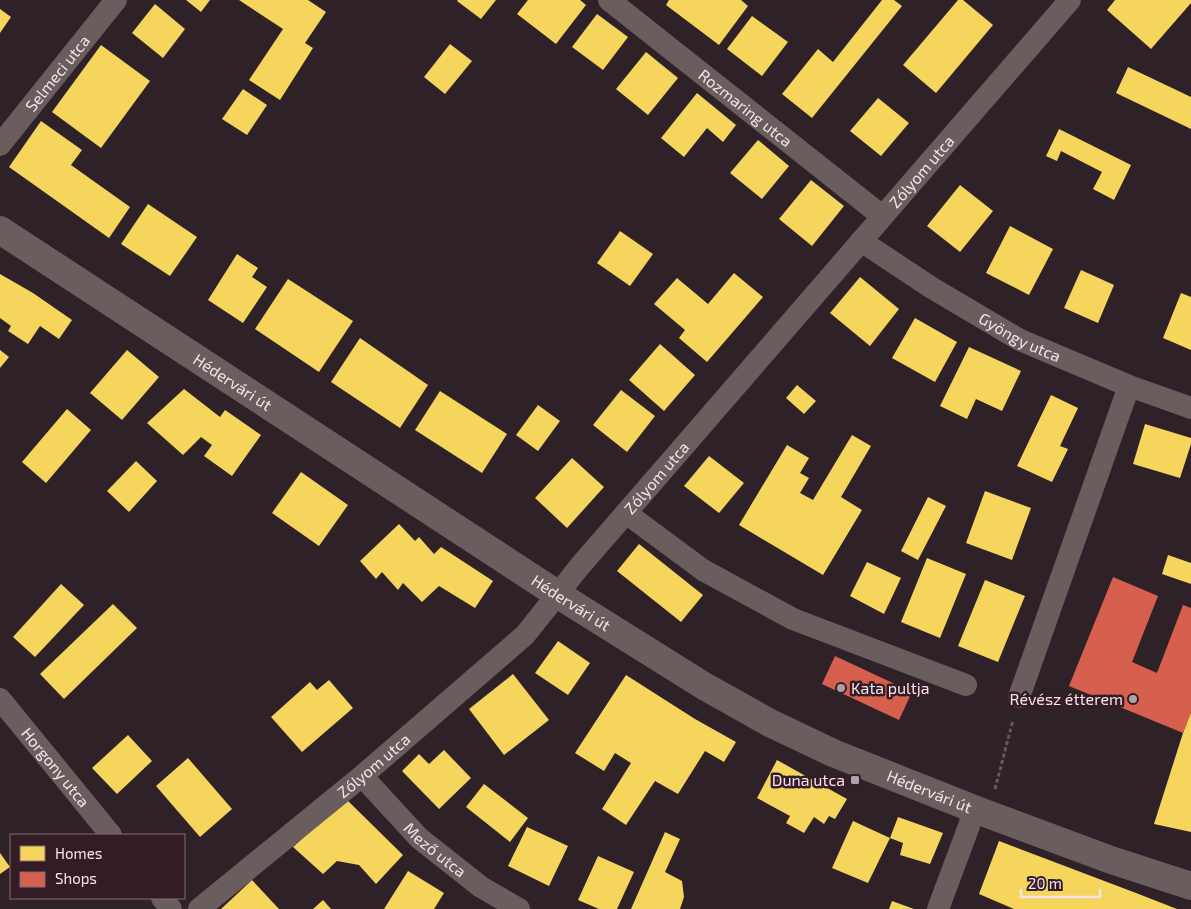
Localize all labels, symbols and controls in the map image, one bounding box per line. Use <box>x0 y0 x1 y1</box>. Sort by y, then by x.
street label: Selmeci utca <box>21 31 93 115</box>
street label: Rozmaring utca <box>695 65 796 150</box>
street label: Zólyom utca <box>885 131 958 211</box>
street label: Gyöngy utca <box>976 308 1064 365</box>
street label: Hédervári út <box>190 349 276 414</box>
street label: Zólyom utca <box>620 437 693 517</box>
street label: Hédervári út <box>528 570 614 634</box>
place label: Kata pultja <box>851 678 930 698</box>
marker: Kata pultja <box>835 682 847 694</box>
place label: Révész étterem <box>1010 689 1123 708</box>
marker: Révész étterem <box>1127 693 1139 705</box>
street label: Horgony utca <box>18 723 94 810</box>
street label: Zólyom utca <box>333 729 414 801</box>
street label: Hédervári út <box>884 765 975 816</box>
place label: Duna utca <box>772 770 845 789</box>
marker: Duna utca <box>849 774 861 786</box>
street label: Mező utca <box>400 818 470 881</box>
legend <box>10 834 185 899</box>
text: Homes <box>55 844 102 862</box>
scale bar <box>1021 866 1100 898</box>
text: Shops <box>55 869 97 887</box>
text: 20 m <box>1028 874 1062 892</box>

